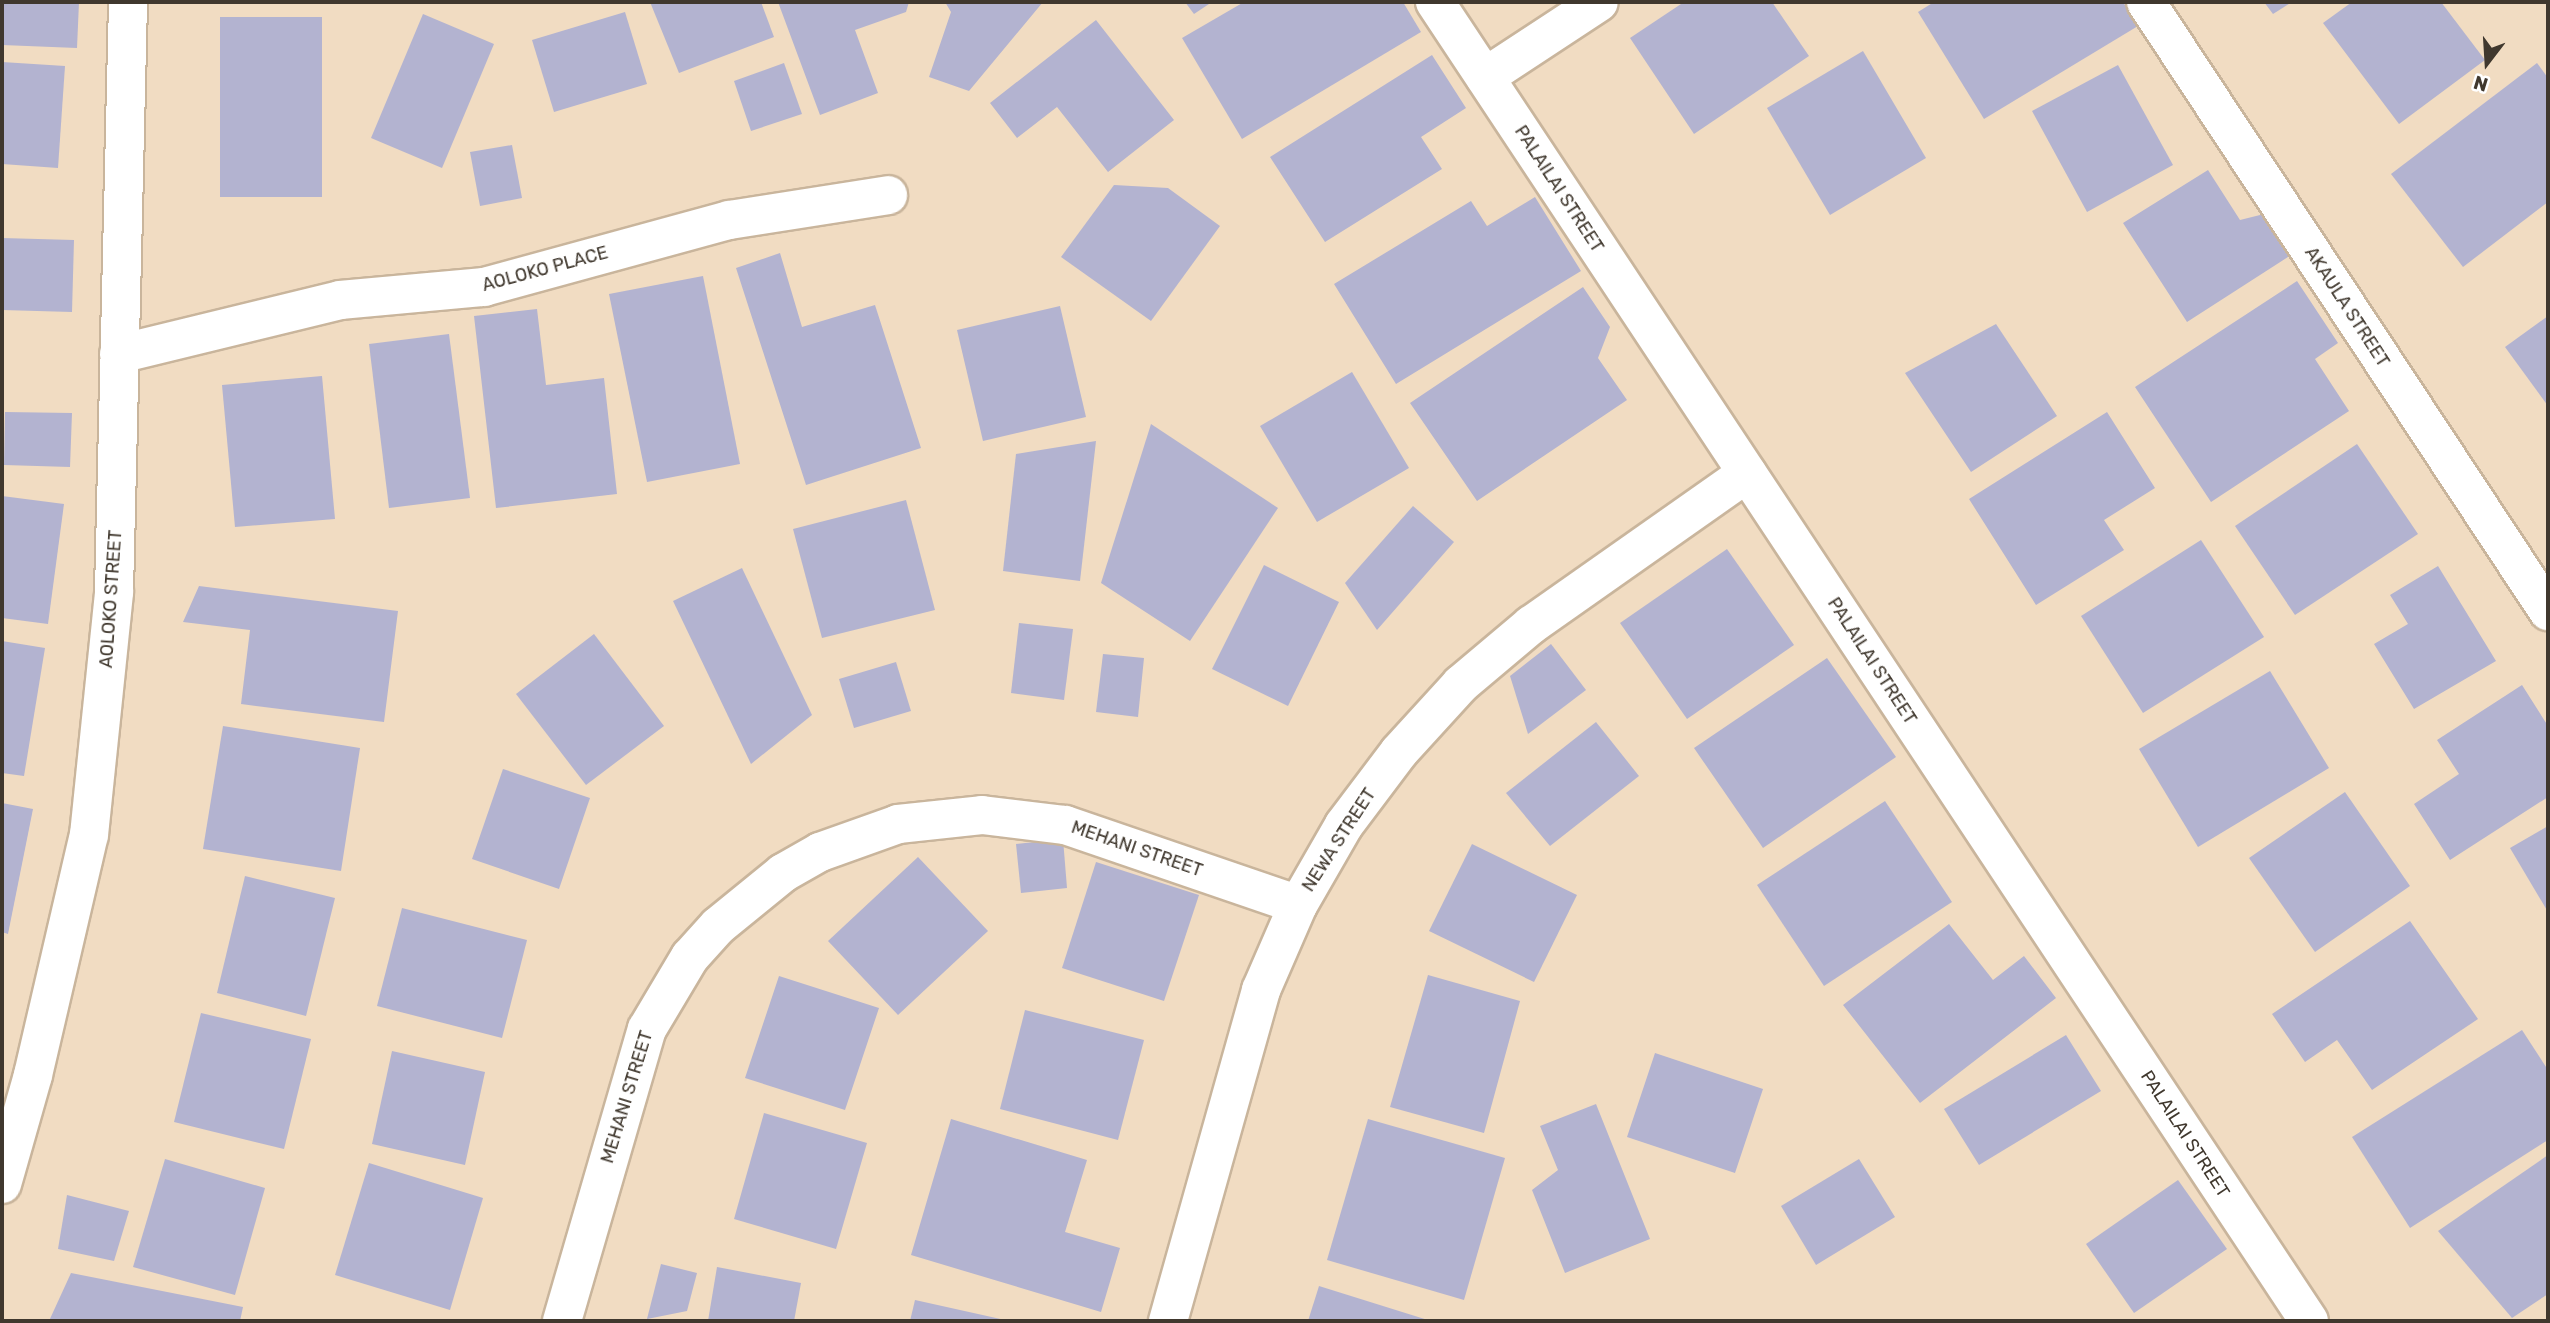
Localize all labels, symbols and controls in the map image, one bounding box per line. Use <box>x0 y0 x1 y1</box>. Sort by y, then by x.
north arrow <box>2452 28 2522 98</box>
text: N <box>2471 71 2491 97</box>
street label: PALAILAI STREET <box>1510 121 1608 257</box>
street label: AOLOKO PLACE <box>480 242 610 296</box>
street label: AKAULA STREET <box>2300 243 2394 371</box>
street label: AOLOKO STREET <box>95 529 127 669</box>
street label: PALAILAI STREET <box>1823 593 1921 729</box>
street label: NEWA STREET <box>1297 784 1381 896</box>
street label: MEHANI STREET <box>1069 816 1205 882</box>
street label: MEHANI STREET <box>597 1028 657 1166</box>
street label: PALAILAI STREET <box>2136 1066 2234 1202</box>

